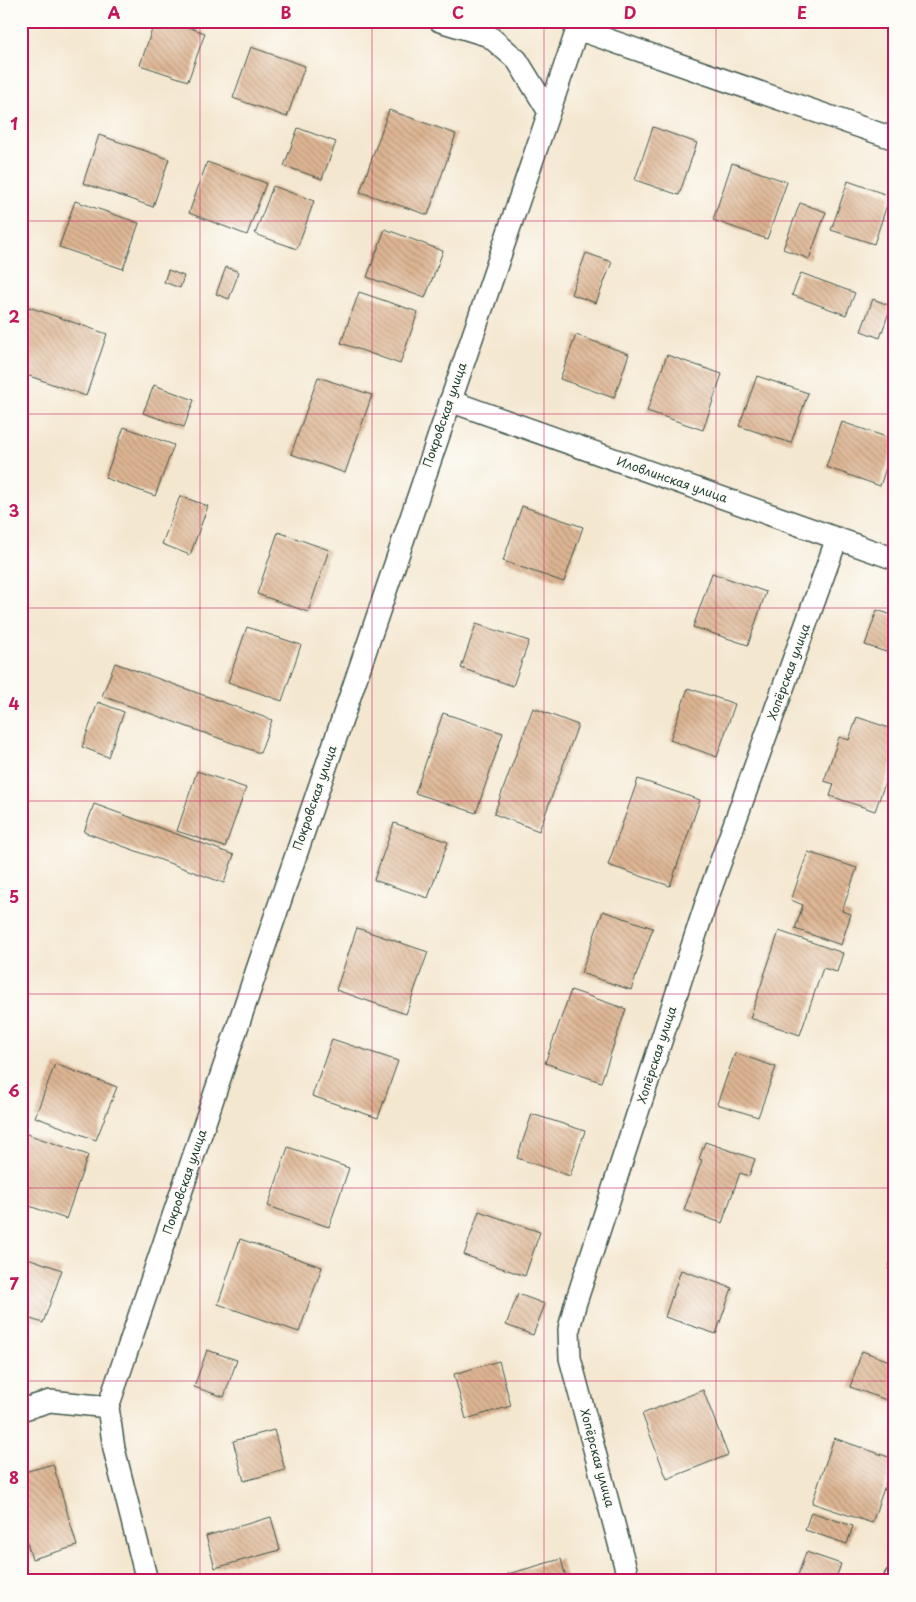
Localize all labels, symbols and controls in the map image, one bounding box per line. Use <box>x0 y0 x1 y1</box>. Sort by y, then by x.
text: A <box>108 0 121 24</box>
text: B <box>281 0 292 24</box>
text: C <box>452 0 464 24</box>
text: D <box>624 0 636 24</box>
text: E <box>797 0 807 24</box>
text: 1 <box>10 111 18 135</box>
text: 2 <box>8 304 20 328</box>
street label: Покровская улица <box>418 359 471 470</box>
street label: Иловлинская улица <box>614 452 731 507</box>
text: 3 <box>9 498 19 522</box>
street label: Хопёрская улица <box>762 620 814 722</box>
text: 4 <box>9 691 20 715</box>
street label: Покровская улица <box>288 742 341 853</box>
text: 5 <box>9 884 19 908</box>
street label: Хопёрская улица <box>632 1003 680 1106</box>
text: 6 <box>8 1078 20 1102</box>
street label: Покровская улица <box>158 1126 211 1237</box>
text: 7 <box>9 1271 19 1295</box>
street label: Хопёрская улица <box>576 1406 620 1510</box>
text: 8 <box>9 1465 19 1489</box>

